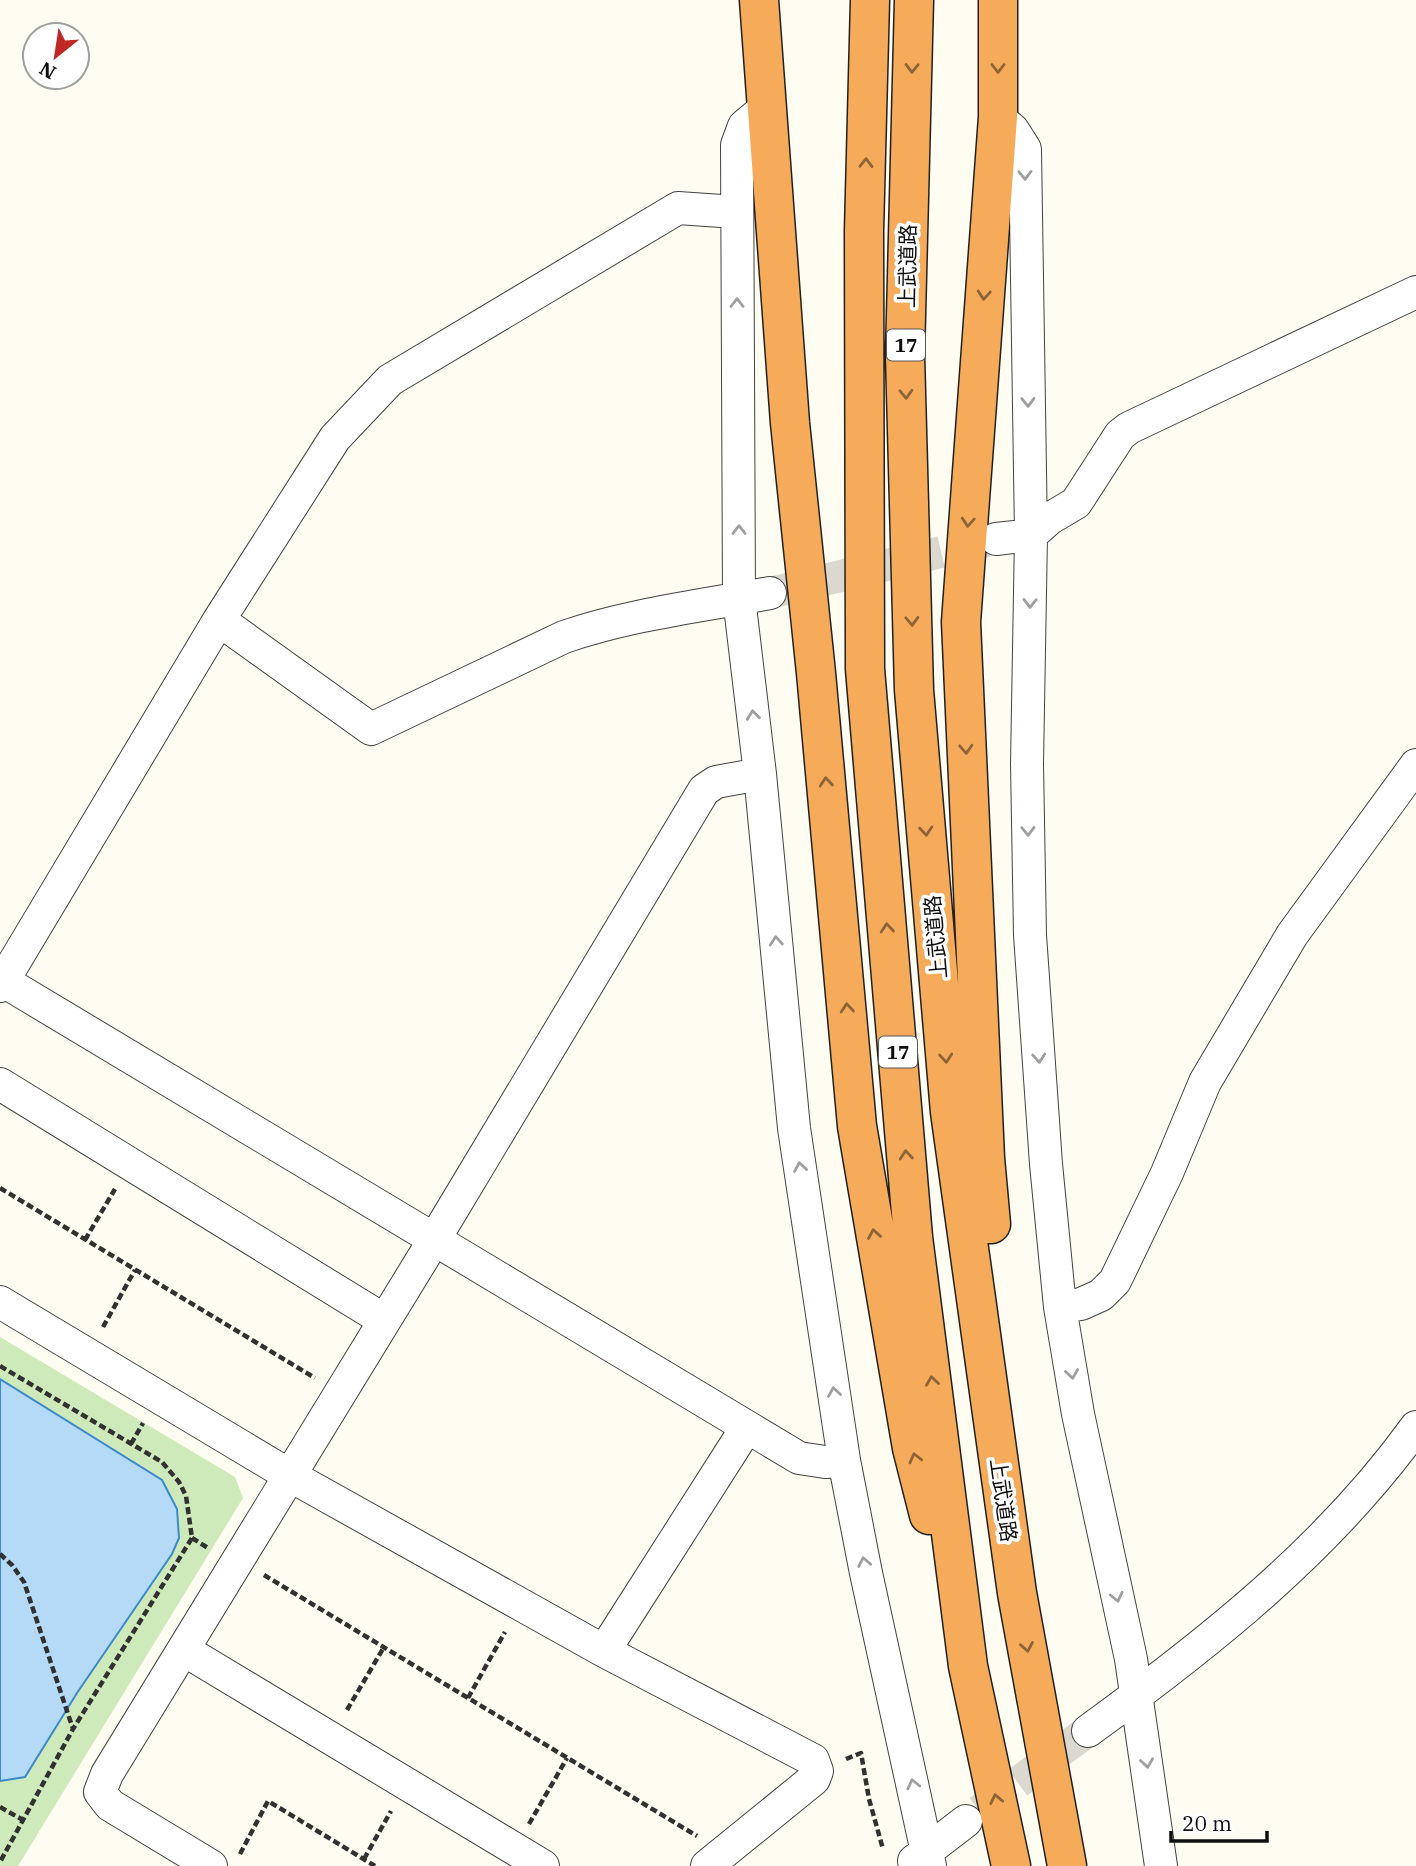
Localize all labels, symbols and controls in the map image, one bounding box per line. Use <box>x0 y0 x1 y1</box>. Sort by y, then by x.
north arrow <box>21 21 91 91</box>
text: N <box>35 57 60 85</box>
one-way arrow <box>904 63 920 74</box>
one-way arrow <box>990 63 1006 74</box>
one-way arrow <box>858 157 873 168</box>
one-way arrow <box>1018 169 1033 180</box>
street label: 上武道路 <box>892 224 922 308</box>
one-way arrow <box>977 290 992 301</box>
one-way arrow <box>729 297 745 307</box>
road number: 17 <box>887 330 925 360</box>
one-way arrow <box>899 388 914 399</box>
one-way arrow <box>1020 397 1036 408</box>
one-way arrow <box>961 517 976 528</box>
one-way arrow <box>731 524 746 535</box>
one-way arrow <box>1022 598 1037 609</box>
one-way arrow <box>905 616 920 627</box>
one-way arrow <box>746 709 761 721</box>
one-way arrow <box>959 744 974 755</box>
one-way arrow <box>819 776 834 787</box>
one-way arrow <box>918 826 933 837</box>
one-way arrow <box>1020 826 1036 837</box>
street label: 上武道路 <box>917 894 953 980</box>
one-way arrow <box>880 922 895 933</box>
one-way arrow <box>769 935 784 946</box>
one-way arrow <box>839 1002 854 1014</box>
road number: 17 <box>879 1036 917 1068</box>
one-way arrow <box>938 1052 953 1063</box>
one-way arrow <box>1031 1053 1046 1064</box>
one-way arrow <box>899 1149 914 1160</box>
one-way arrow <box>793 1162 808 1173</box>
one-way arrow <box>867 1228 882 1240</box>
one-way arrow <box>1064 1368 1079 1380</box>
one-way arrow <box>925 1375 940 1387</box>
one-way arrow <box>827 1386 842 1398</box>
one-way arrow <box>909 1452 923 1464</box>
street label: 上武道路 <box>984 1456 1024 1544</box>
one-way arrow <box>858 1556 873 1568</box>
one-way arrow <box>1109 1591 1123 1603</box>
one-way arrow <box>1019 1641 1034 1653</box>
one-way arrow <box>1139 1757 1154 1769</box>
one-way arrow <box>907 1778 921 1790</box>
one-way arrow <box>990 1793 1005 1805</box>
scale bar <box>1171 1800 1267 1844</box>
text: 20 m <box>1182 1809 1232 1837</box>

